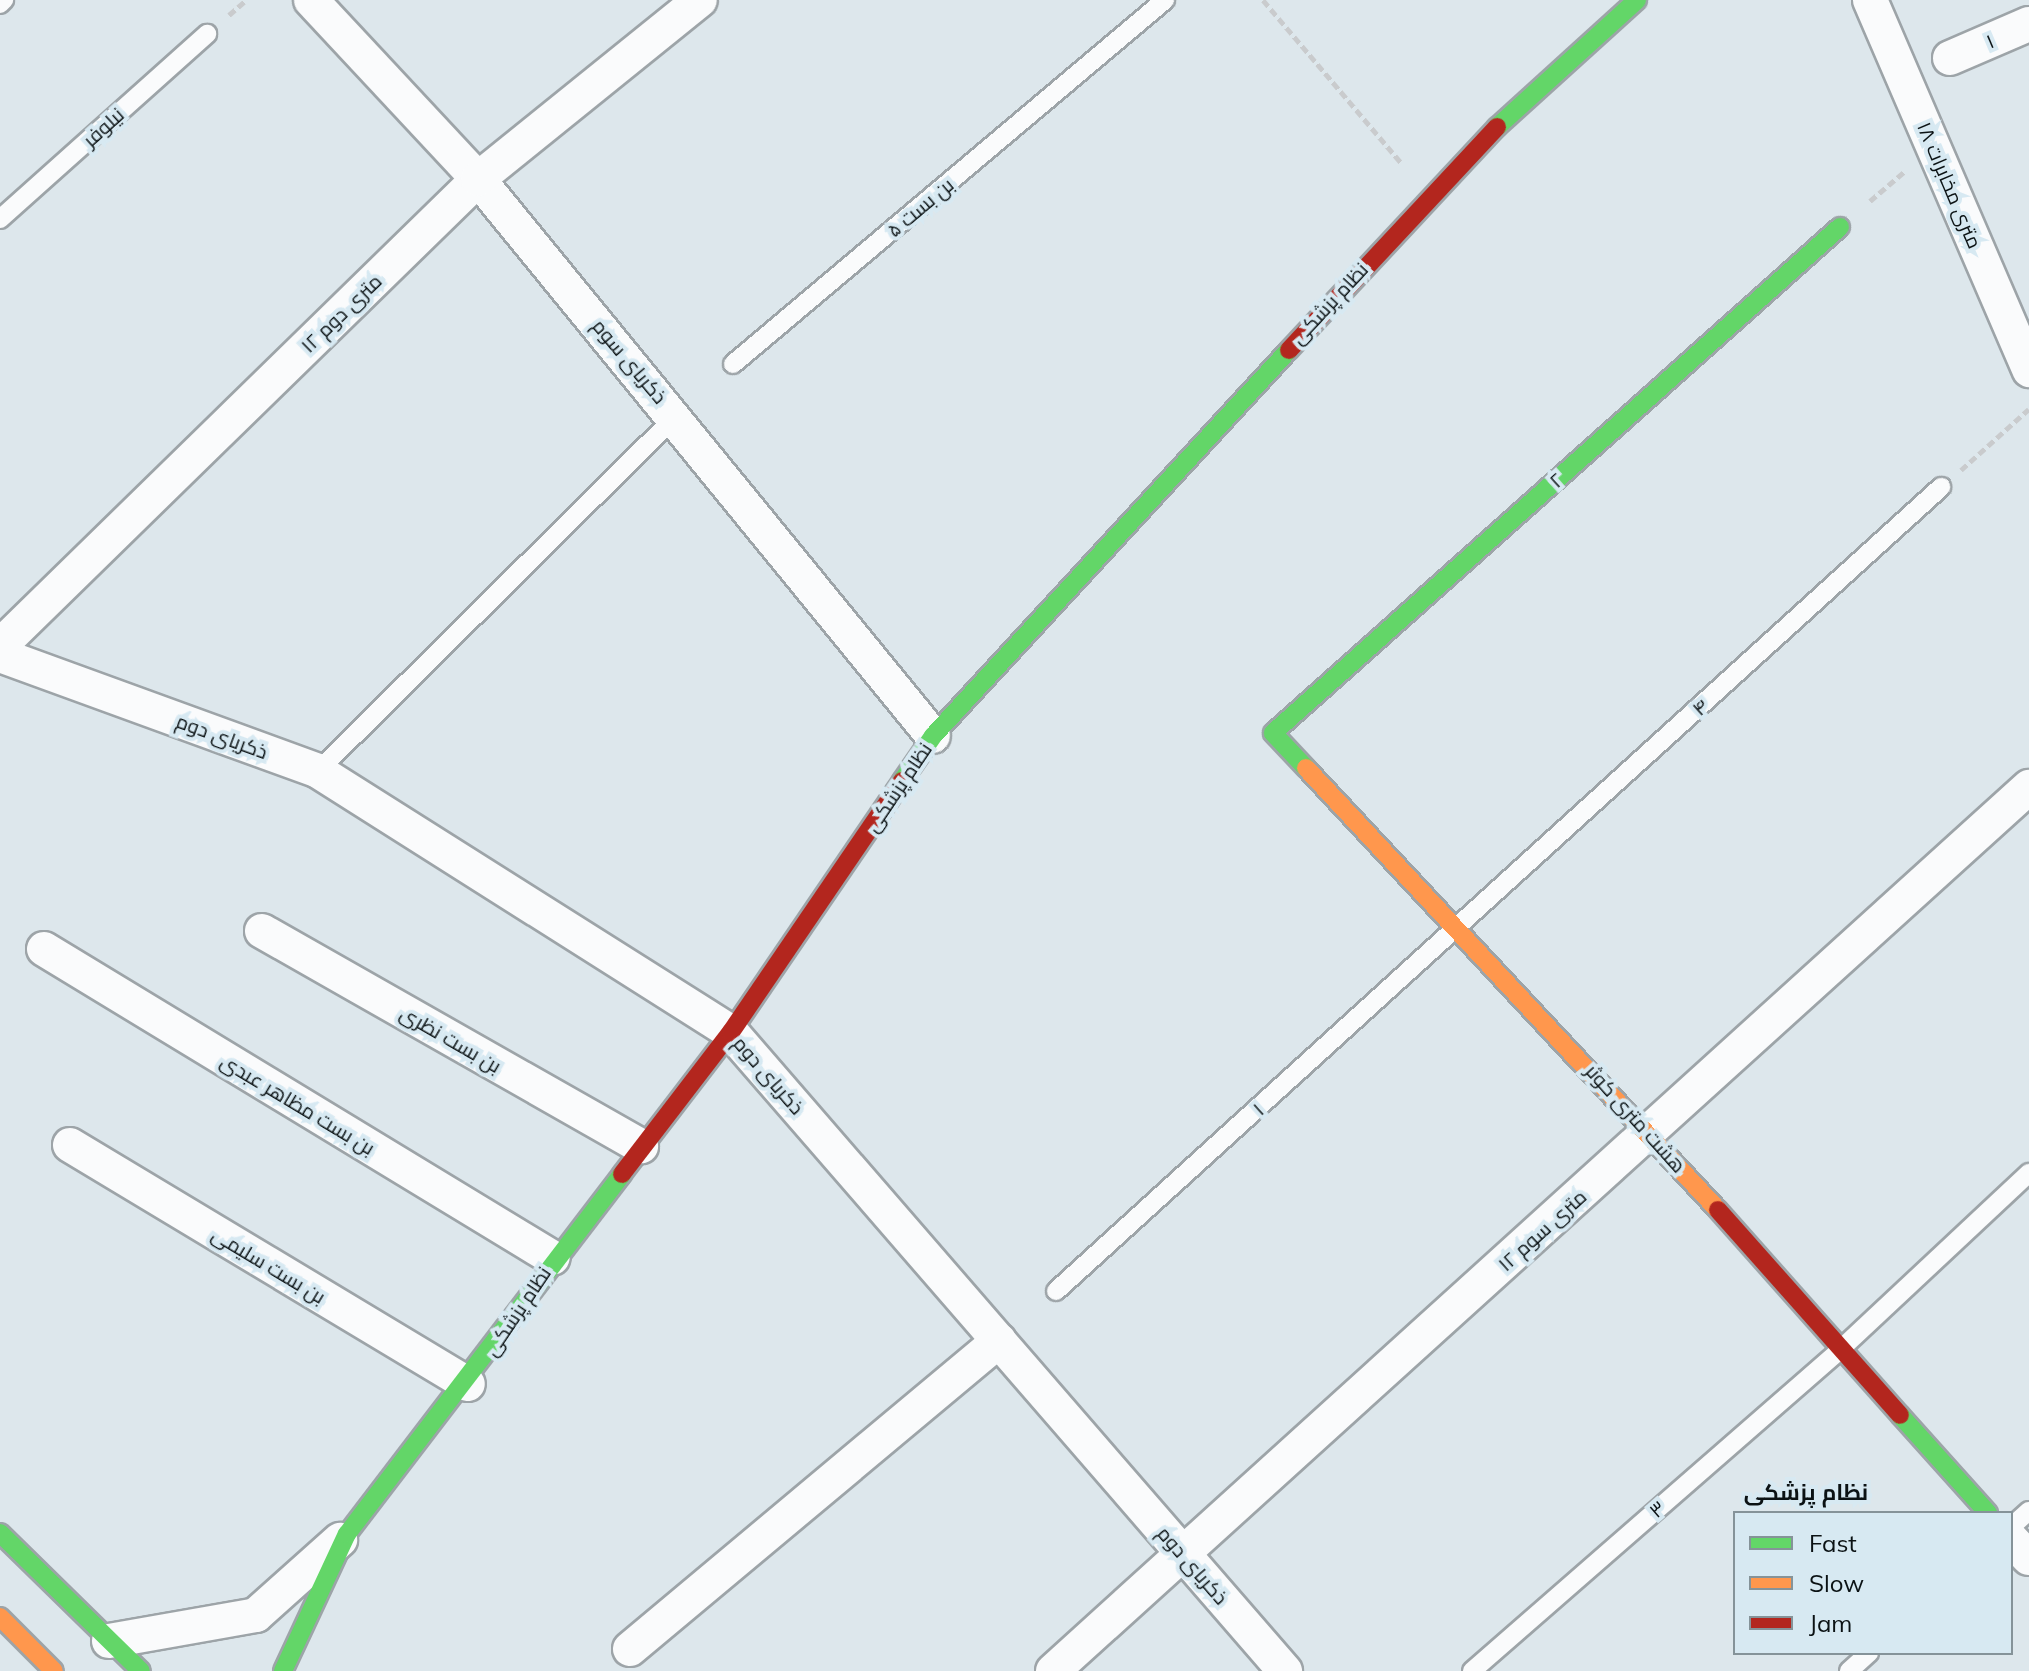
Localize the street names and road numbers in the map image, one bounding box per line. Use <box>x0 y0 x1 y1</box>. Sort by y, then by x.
street label: ۱ <box>1982 29 1998 53</box>
street label: نیلوفر <box>77 102 129 152</box>
street label: ۱۸ متری مخابرات <box>1913 118 1987 252</box>
street label: بن بست ۵ <box>882 172 958 242</box>
street label: نظام پزشکی <box>1285 257 1373 349</box>
street label: ۱۲ متری دوم <box>296 269 386 357</box>
street label: ذکریای سوم <box>588 314 672 408</box>
street label: ۲ <box>1544 468 1568 492</box>
street label: ۴ <box>1687 694 1713 720</box>
street label: ذکریای دوم <box>173 708 271 764</box>
street label: نظام پزشکی <box>859 738 937 836</box>
street label: بن بست نظری <box>396 1000 506 1078</box>
street label: ذکریای دوم <box>729 1031 809 1119</box>
street label: بن بست مظاهر عبدی <box>216 1048 380 1160</box>
street label: هشت متری کوثر <box>1581 1059 1691 1177</box>
street label: ۱ <box>1248 1098 1268 1120</box>
street label: ۱۲ متری سوم <box>1493 1184 1591 1276</box>
street label: بن بست سلیمی <box>208 1222 330 1308</box>
street label: نظام پزشکی <box>478 1262 556 1360</box>
street label: ۳ <box>1644 1496 1670 1522</box>
street label: ذکریای دوم <box>1153 1521 1233 1609</box>

